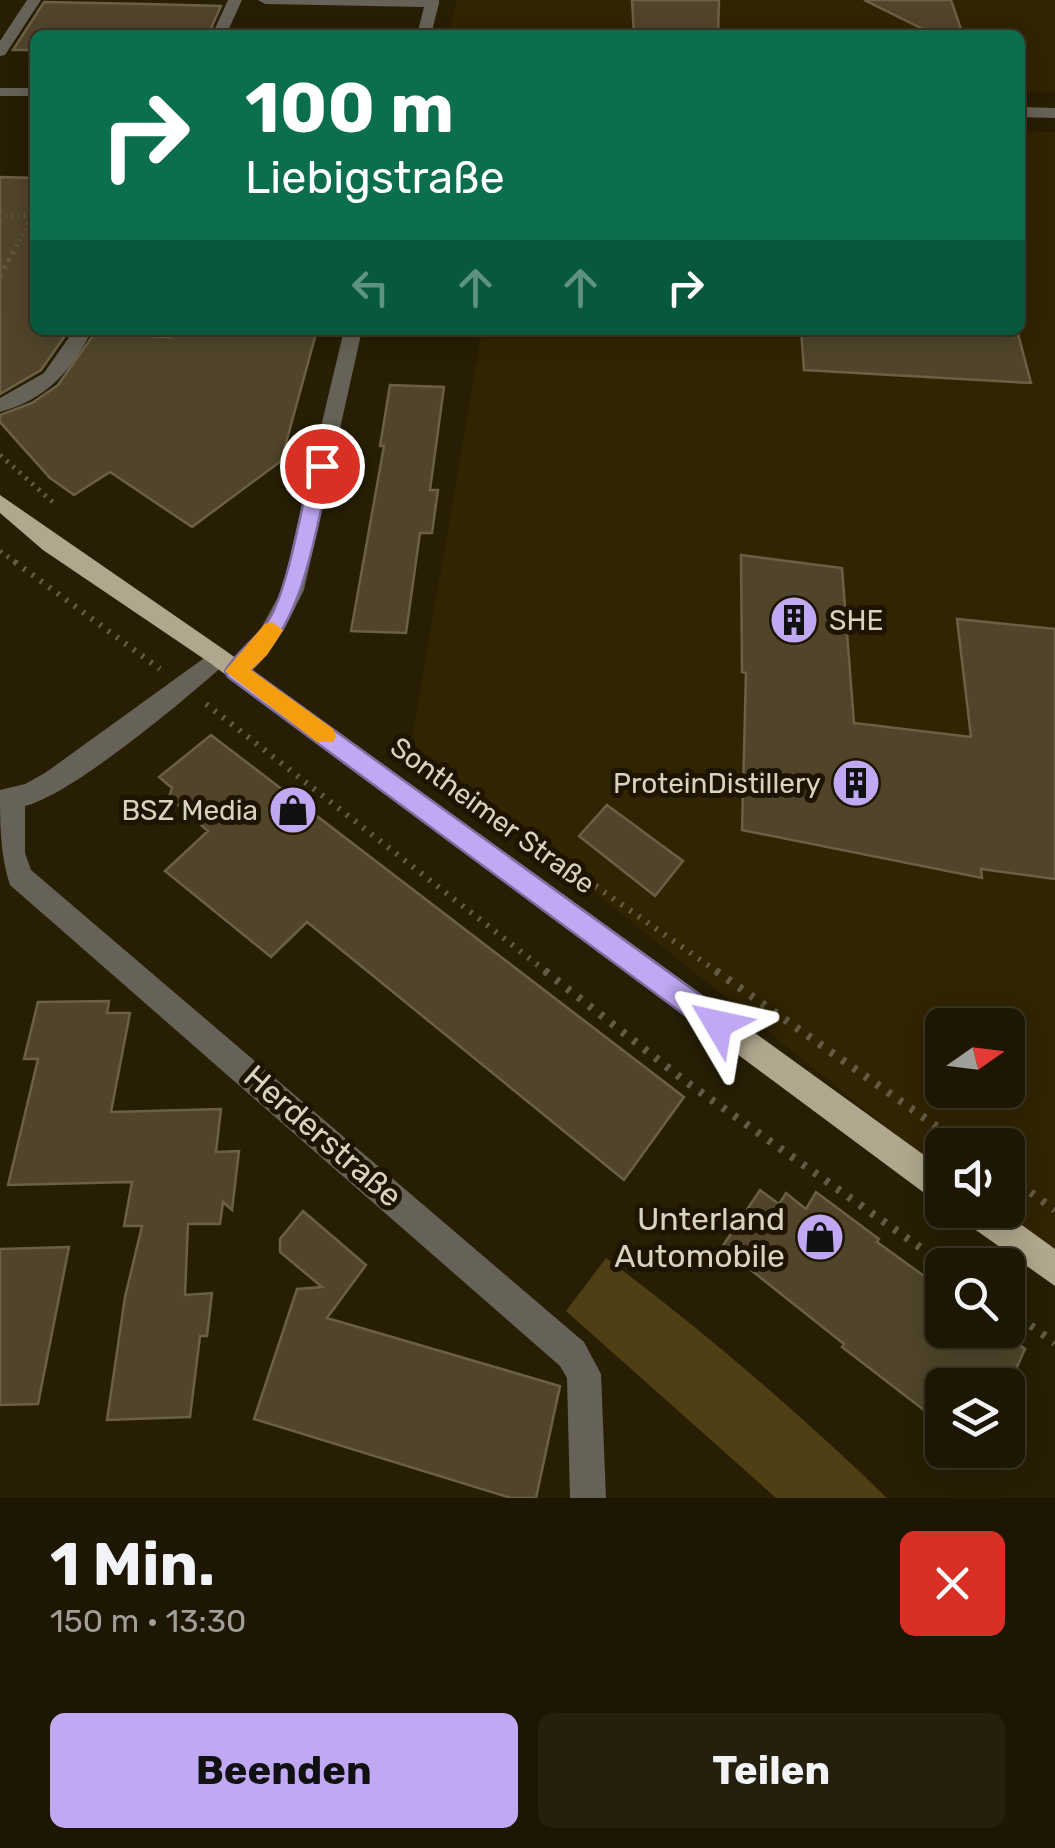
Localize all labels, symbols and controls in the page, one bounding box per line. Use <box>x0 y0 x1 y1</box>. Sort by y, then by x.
text: 100 m <box>245 67 454 150</box>
icon: right <box>80 70 210 200</box>
text: Liebigstraße <box>245 151 505 204</box>
icon: left <box>343 260 398 315</box>
icon: ahead <box>448 260 503 315</box>
icon: ahead <box>553 260 608 315</box>
icon: right <box>658 260 713 315</box>
pin <box>280 424 365 509</box>
icon: arrive <box>295 439 350 494</box>
building icon: SHE <box>768 594 820 646</box>
place label: SHE <box>829 604 883 637</box>
street label: Sontheimer Straße <box>384 730 601 901</box>
building icon: ProteinDistillery <box>830 757 882 809</box>
place label: ProteinDistillery <box>613 767 821 800</box>
shop icon: BSZ Media <box>267 784 319 836</box>
place label: BSZ Media <box>121 794 258 827</box>
position arrow <box>666 972 770 1076</box>
north arrow <box>925 1008 1025 1108</box>
map controls <box>925 1008 1025 1468</box>
street label: Herderstraße <box>236 1057 410 1215</box>
button: sound <box>925 1128 1025 1228</box>
place label: Unterland Automobile <box>614 1200 785 1275</box>
shop icon: Unterland Automobile <box>794 1211 846 1263</box>
button: search <box>925 1248 1025 1348</box>
button: layers <box>925 1368 1025 1468</box>
text: 1 Min. <box>50 1529 215 1600</box>
button: close <box>900 1531 1005 1636</box>
text: 150 m · 13:30 <box>50 1602 246 1640</box>
button: Beenden <box>50 1713 518 1828</box>
button: Teilen <box>538 1713 1005 1828</box>

